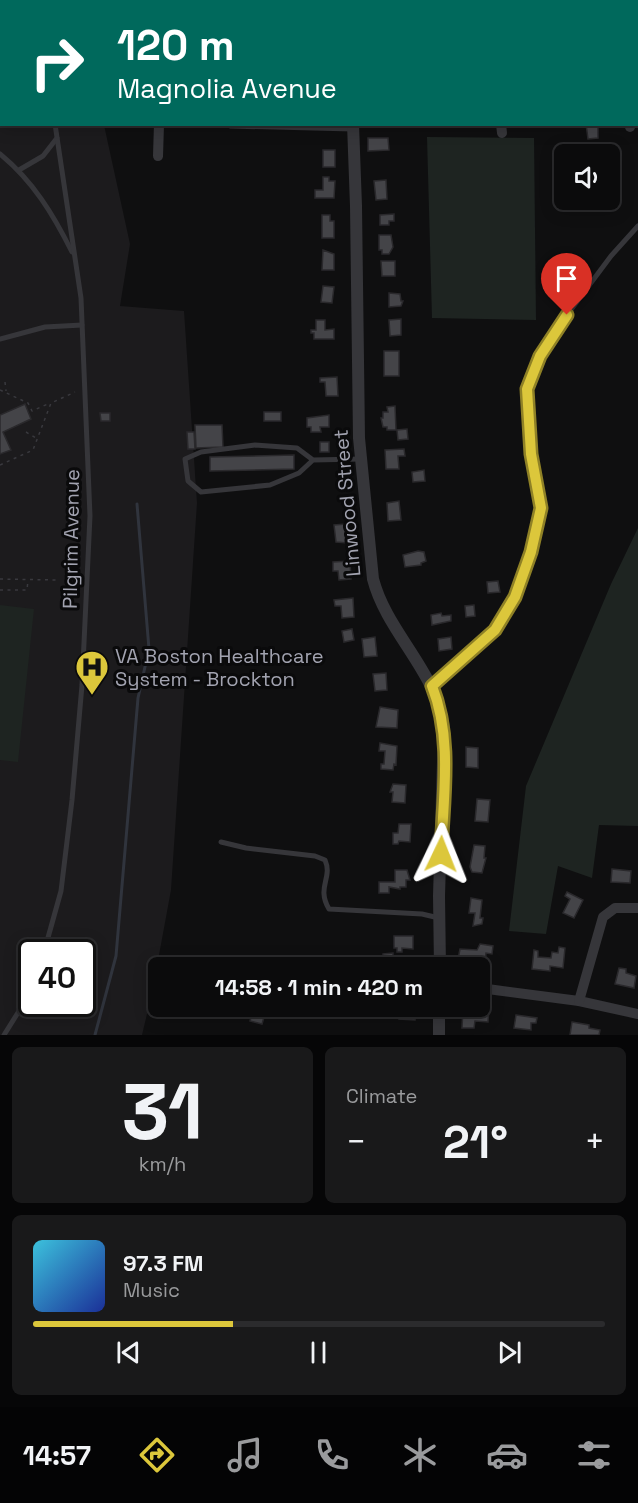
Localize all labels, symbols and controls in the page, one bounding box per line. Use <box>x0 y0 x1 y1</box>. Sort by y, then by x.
text: 120 m <box>117 19 235 72</box>
icon: right <box>18 24 96 102</box>
text: Magnolia Avenue <box>117 71 337 106</box>
map controls <box>554 144 620 210</box>
button: sound <box>554 144 620 210</box>
pin <box>541 253 592 315</box>
icon: arrive <box>550 262 583 295</box>
street label: Linwood Street <box>328 428 366 578</box>
street label: Pilgrim Avenue <box>57 469 85 609</box>
place label: VA Boston Healthcare System - Brockton <box>115 643 324 692</box>
hospital icon: VA Boston Healthcare System - Brockton <box>74 649 110 696</box>
position arrow <box>409 822 473 886</box>
speed limit sign: 40 <box>18 939 96 1017</box>
text: 14:58 · 1 min · 420 m <box>215 973 423 1001</box>
text: 31 <box>122 1062 203 1162</box>
text: Climate <box>346 1083 417 1109</box>
text: 21° <box>443 1114 508 1171</box>
text: − <box>346 1121 366 1163</box>
text: + <box>585 1121 605 1163</box>
text: km/h <box>139 1151 186 1177</box>
text: 97.3 FM <box>123 1249 204 1277</box>
text: Music <box>123 1277 180 1303</box>
icon: previous <box>112 1336 145 1369</box>
icon: pause <box>302 1336 335 1369</box>
icon: next <box>493 1336 526 1369</box>
icon: directions <box>136 1434 178 1476</box>
icon: music <box>224 1434 266 1476</box>
icon: phone <box>311 1434 353 1476</box>
icon: climate <box>399 1434 441 1476</box>
icon: car <box>486 1434 528 1476</box>
icon: filters <box>573 1434 615 1476</box>
text: 14:57 <box>23 1438 91 1473</box>

